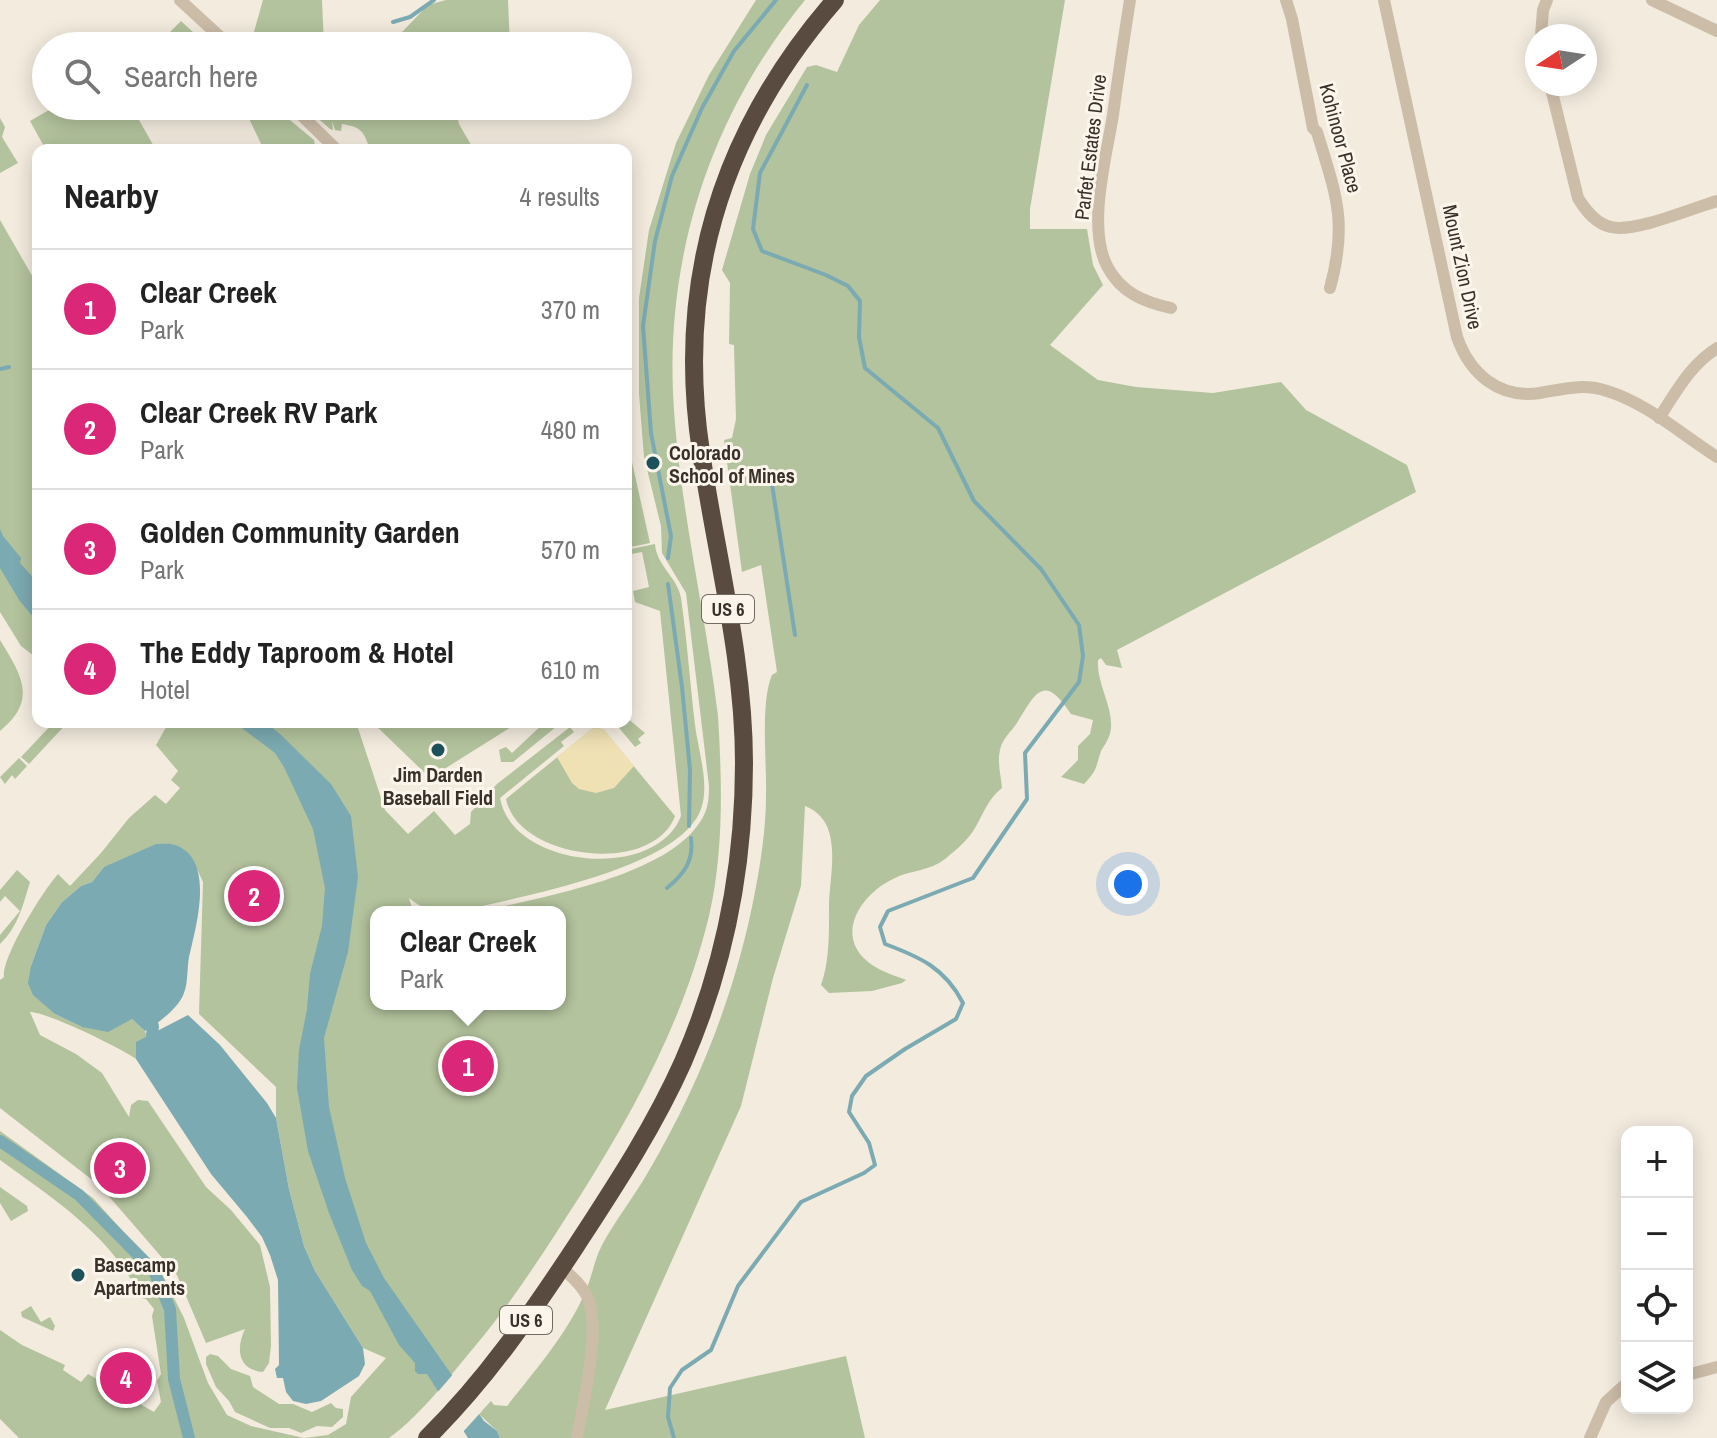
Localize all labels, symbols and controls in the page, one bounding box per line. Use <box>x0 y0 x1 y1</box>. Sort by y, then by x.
north arrow <box>1525 24 1597 96</box>
search box <box>32 32 632 120</box>
icon: search <box>60 54 104 98</box>
text: Search here <box>124 56 258 96</box>
street label: Parfet Estates Drive <box>1068 73 1112 221</box>
street label: Kohinoor Place <box>1313 80 1369 196</box>
text: Nearby <box>64 173 159 219</box>
text: 4 results <box>519 179 600 214</box>
street label: Mount Zion Drive <box>1437 202 1489 332</box>
text: Clear Creek <box>140 272 277 312</box>
text: 1 <box>84 292 96 327</box>
text: 370 m <box>541 292 600 327</box>
text: Park <box>140 312 184 347</box>
text: Clear Creek RV Park <box>140 392 378 432</box>
text: 2 <box>84 412 96 447</box>
text: 480 m <box>541 412 600 447</box>
text: Park <box>140 432 184 467</box>
place label: Colorado School of Mines <box>669 439 795 489</box>
marker: Colorado School of Mines <box>644 454 662 472</box>
text: Golden Community Garden <box>140 512 460 552</box>
text: 3 <box>84 532 96 567</box>
text: 570 m <box>541 532 600 567</box>
text: Park <box>140 552 184 587</box>
road number: US 6 <box>702 595 754 623</box>
text: The Eddy Taproom & Hotel <box>140 632 454 672</box>
text: 4 <box>84 652 96 687</box>
text: 610 m <box>541 652 600 687</box>
text: Hotel <box>140 672 190 707</box>
marker: Jim Darden Baseball Field <box>429 741 447 759</box>
place label: Jim Darden Baseball Field <box>383 761 493 811</box>
your location <box>1108 864 1148 904</box>
pin: 2 <box>228 866 280 926</box>
popup <box>370 906 566 1010</box>
text: Clear Creek <box>400 921 536 961</box>
text: Park <box>400 961 443 996</box>
pin: 1 <box>442 1036 494 1096</box>
map controls <box>1621 1126 1693 1414</box>
button: + <box>1621 1126 1693 1198</box>
pin: 3 <box>94 1138 146 1198</box>
button: − <box>1621 1198 1693 1270</box>
place label: Basecamp Apartments <box>94 1251 185 1301</box>
marker: Basecamp Apartments <box>69 1266 87 1284</box>
button: locate <box>1621 1270 1693 1342</box>
road number: US 6 <box>500 1306 552 1334</box>
button: layers <box>1621 1342 1693 1414</box>
pin: 4 <box>100 1348 152 1408</box>

